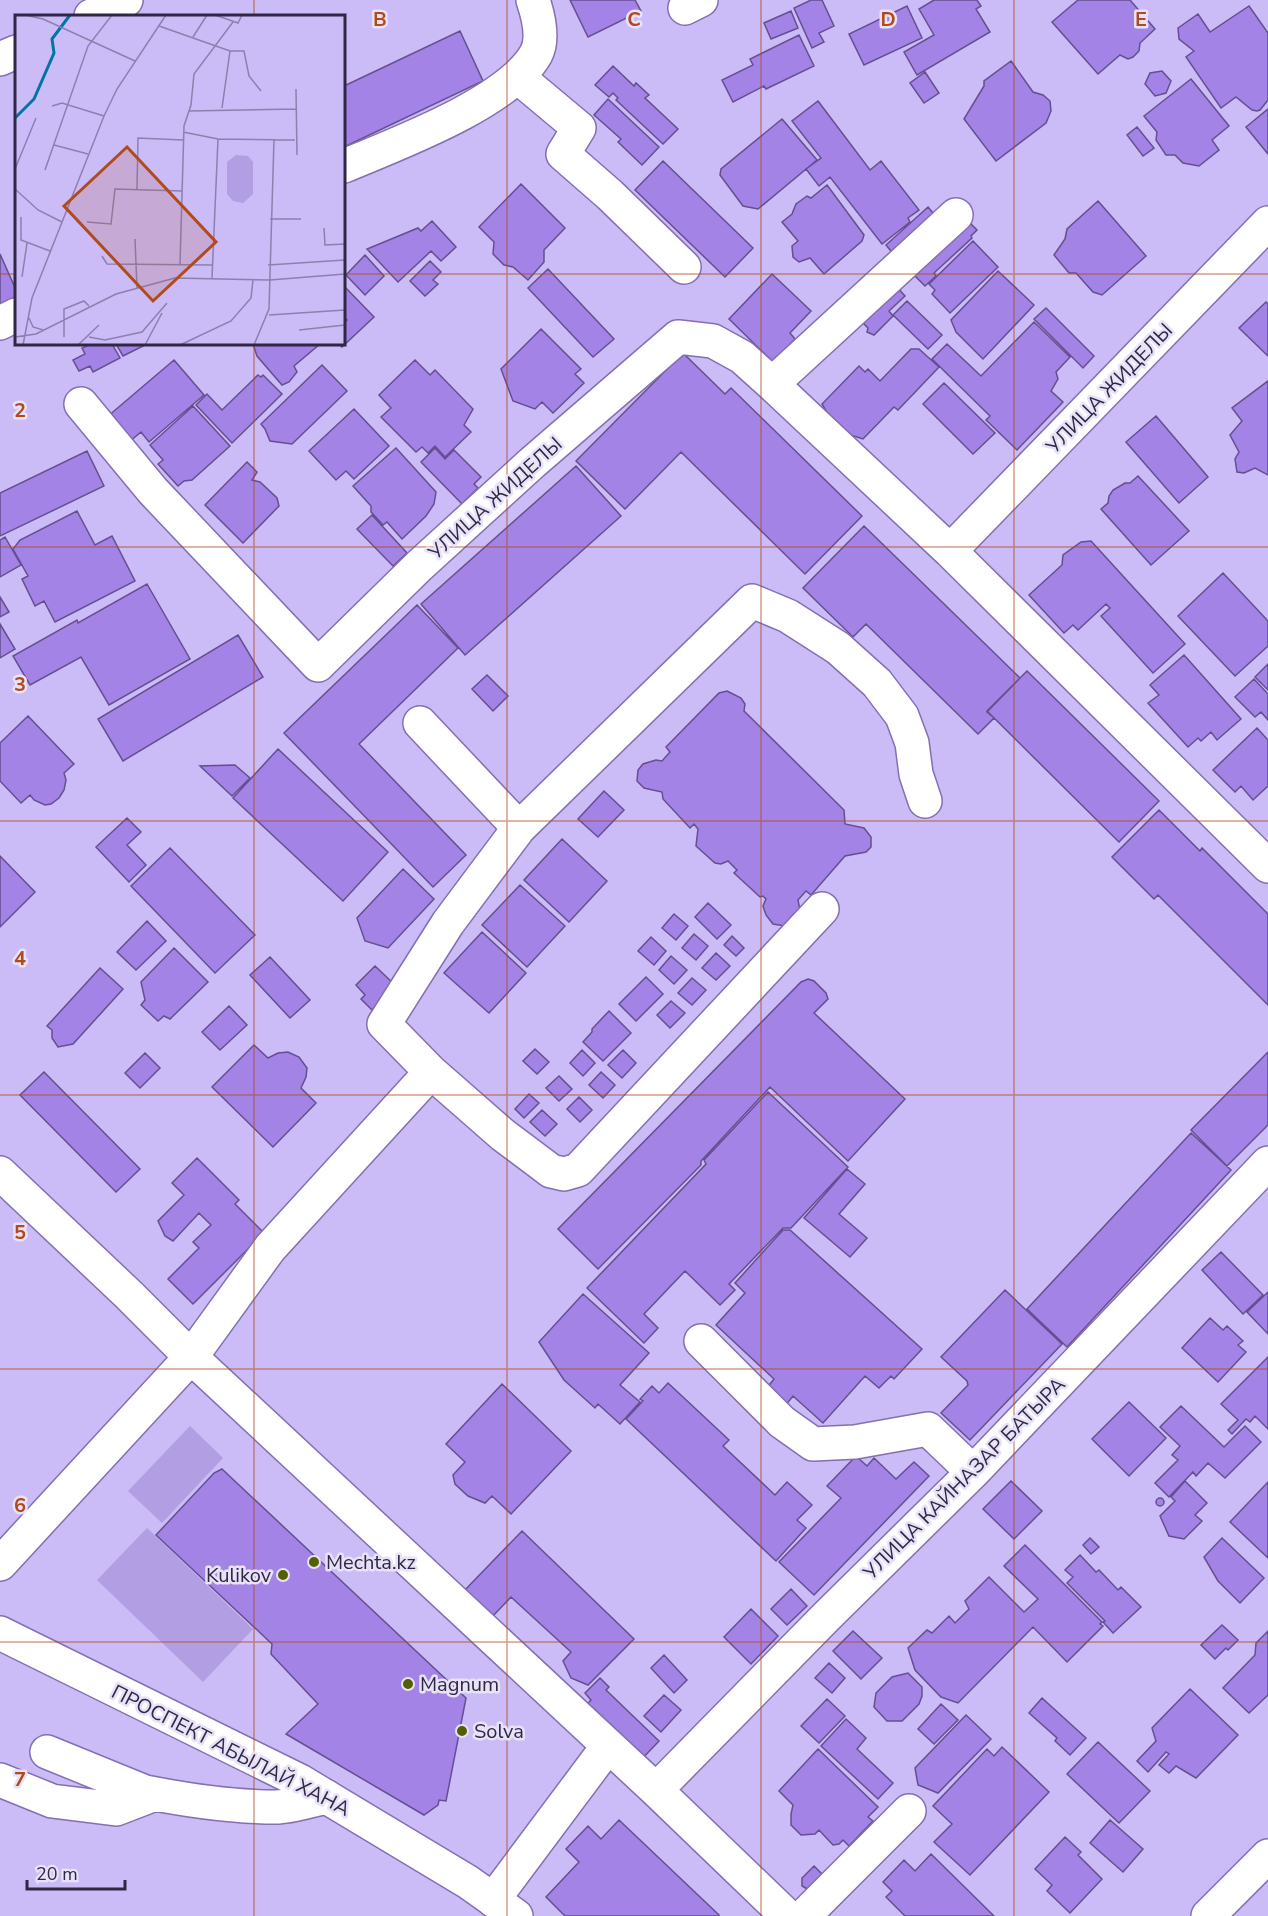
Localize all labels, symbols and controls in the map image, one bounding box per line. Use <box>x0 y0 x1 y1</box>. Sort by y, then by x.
text: B <box>373 6 387 33</box>
text: C <box>627 6 641 33</box>
text: D <box>880 6 896 33</box>
text: E <box>1135 6 1147 33</box>
inset map <box>15 15 345 345</box>
street label: УЛИЦА ЖИДЕЛЫ <box>1039 317 1179 460</box>
text: 2 <box>14 397 26 424</box>
street label: УЛИЦА ЖИДЕЛЫ <box>422 431 568 566</box>
text: 3 <box>14 671 26 698</box>
text: 4 <box>14 945 26 972</box>
text: 5 <box>14 1219 26 1246</box>
street label: УЛИЦА КАЙНАЗАР БАТЫРА <box>857 1371 1072 1586</box>
text: 6 <box>14 1492 26 1519</box>
place label: Mechta.kz <box>326 1549 416 1576</box>
marker: Mechta.kz <box>307 1555 321 1569</box>
place label: Kulikov <box>206 1562 272 1589</box>
marker: Kulikov <box>276 1568 290 1582</box>
place label: Magnum <box>420 1671 499 1698</box>
marker: Magnum <box>401 1677 415 1691</box>
street label: ПРОСПЕКТ АБЫЛАЙ ХАНА <box>107 1678 355 1823</box>
place label: Solva <box>474 1718 524 1745</box>
marker: Solva <box>455 1724 469 1738</box>
text: 7 <box>14 1766 26 1793</box>
scale bar <box>27 1853 124 1891</box>
text: 20 m <box>36 1862 78 1886</box>

